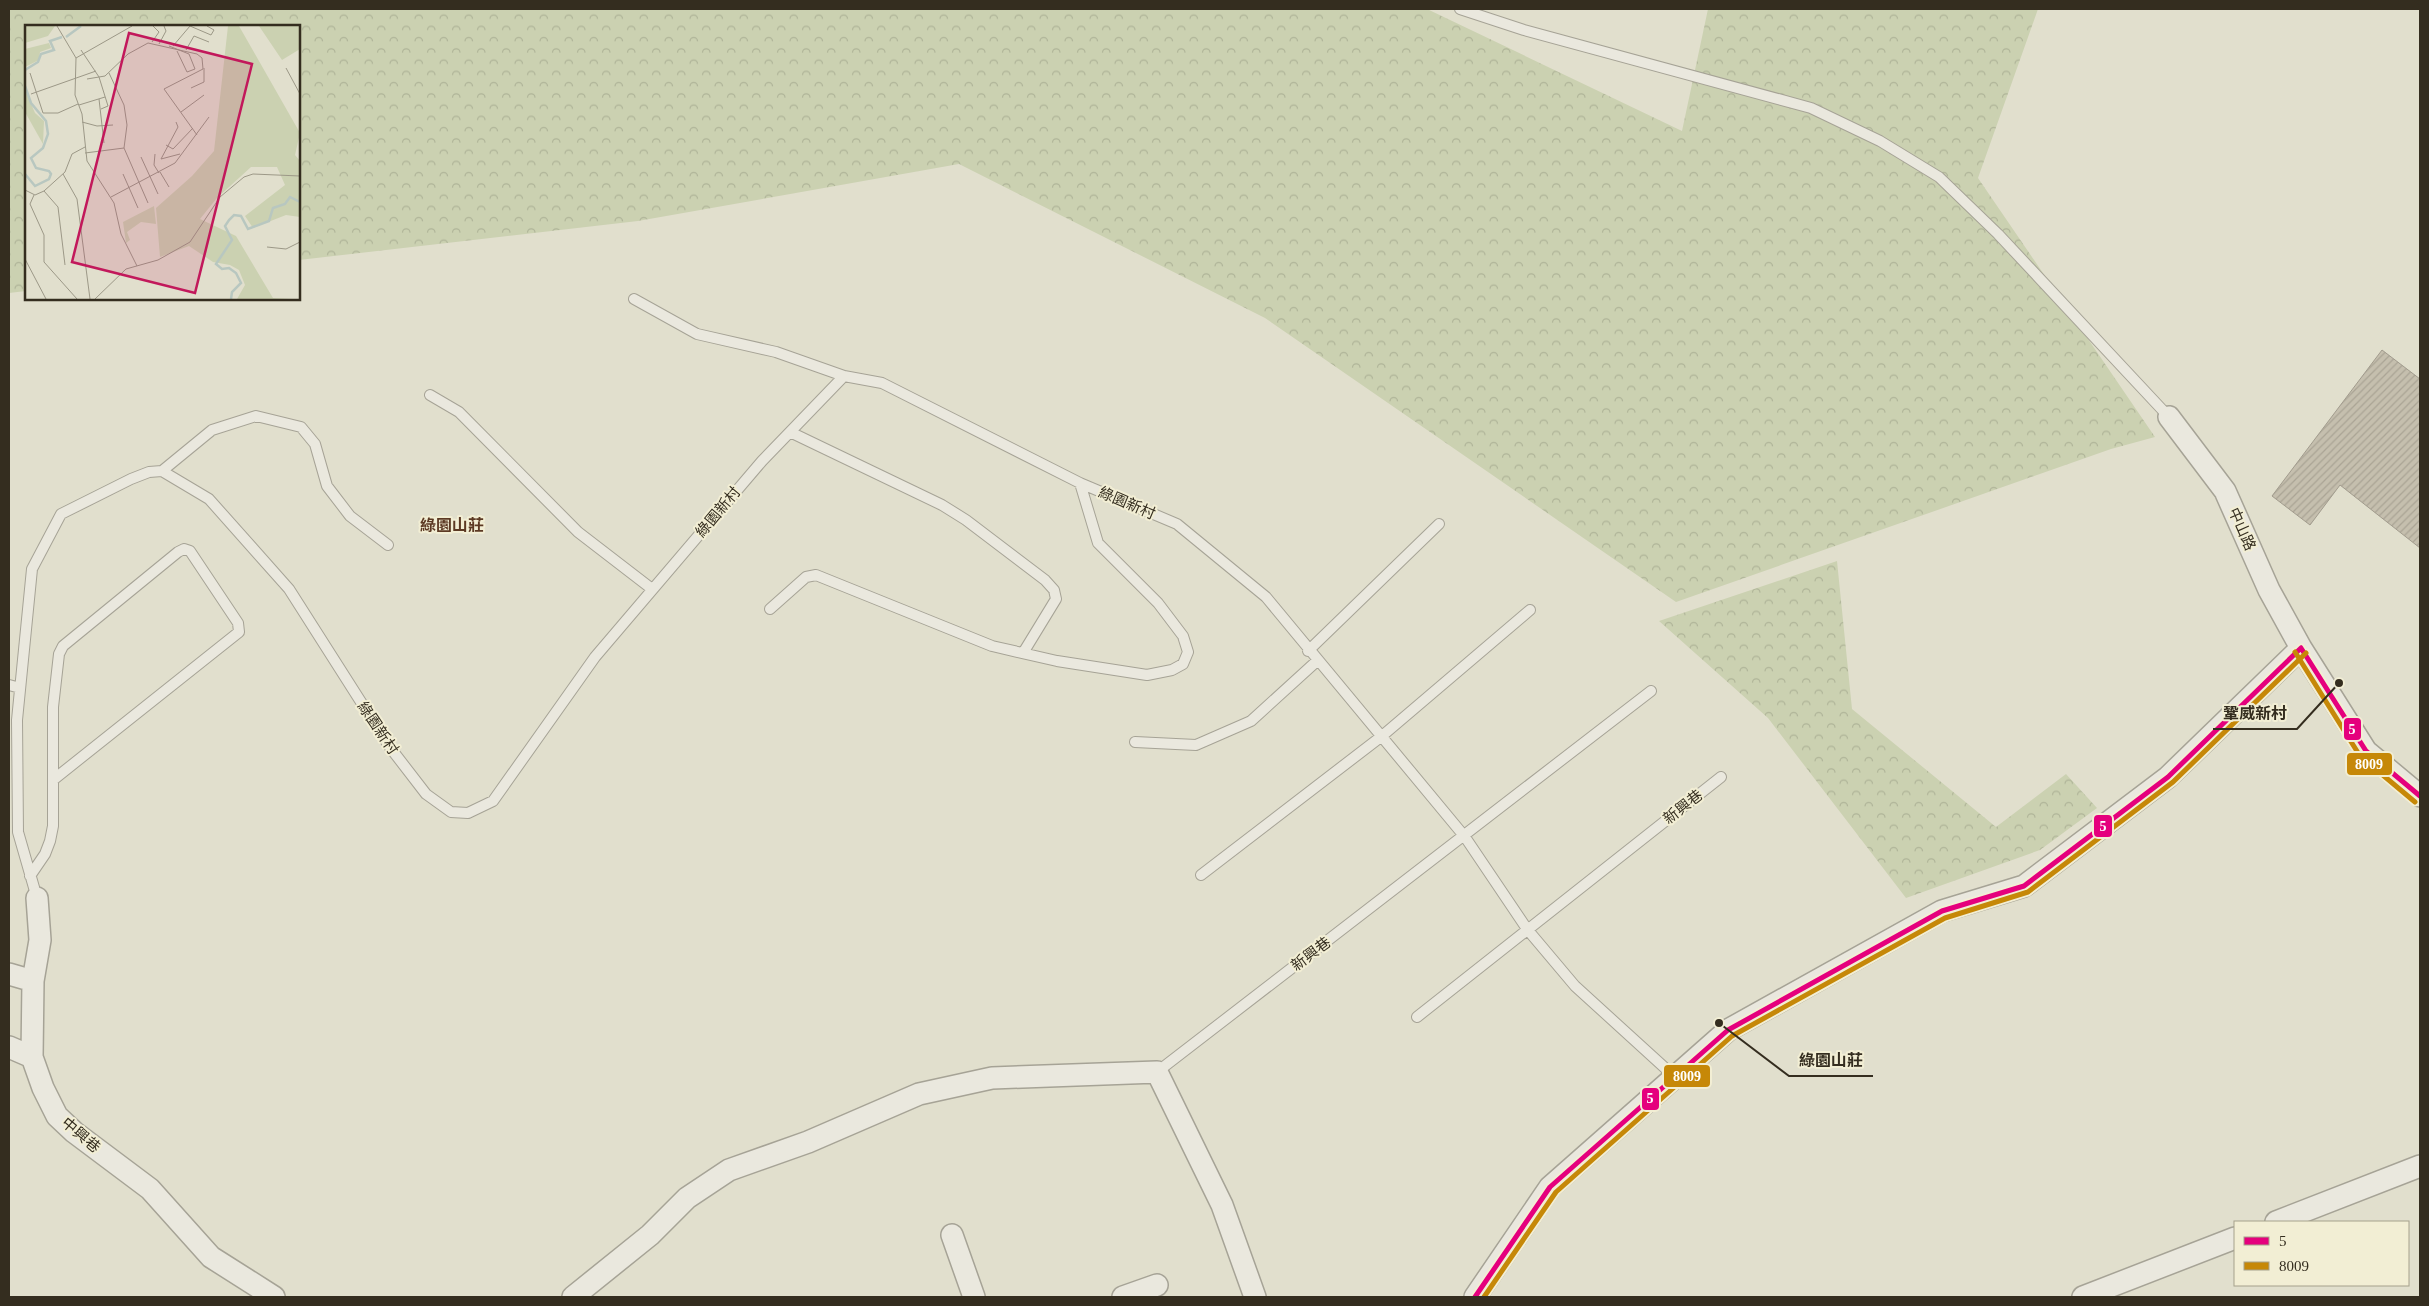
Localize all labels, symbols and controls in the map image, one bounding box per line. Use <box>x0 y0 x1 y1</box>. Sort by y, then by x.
inset map <box>25 25 300 300</box>
street label: 綠園新村 <box>692 483 743 540</box>
street label: 綠園新村 <box>1096 483 1158 522</box>
street label: 中山路 <box>2226 505 2258 553</box>
district label: 綠園山莊 <box>420 517 484 534</box>
street label: 綠園新村 <box>355 698 402 757</box>
callout: 鞏威新村 <box>2213 698 2297 729</box>
text: 鞏威新村 <box>2223 704 2287 722</box>
line badge: 5 <box>2343 717 2362 741</box>
text: 5 <box>2349 722 2356 737</box>
line badge: 8009 <box>2346 752 2393 776</box>
text: 8009 <box>2355 757 2383 772</box>
street label: 新興巷 <box>1660 787 1706 827</box>
line badge: 5 <box>2093 814 2113 838</box>
text: 5 <box>2100 819 2107 834</box>
street label: 新興巷 <box>1288 934 1334 974</box>
callout: 綠園山莊 <box>1789 1045 1873 1076</box>
text: 綠園山莊 <box>1799 1052 1863 1069</box>
line badge: 8009 <box>1663 1064 1711 1088</box>
text: 8009 <box>1673 1069 1701 1084</box>
line badge: 5 <box>1641 1087 1660 1111</box>
text: 5 <box>1647 1091 1654 1106</box>
street label: 中興巷 <box>59 1114 103 1156</box>
legend <box>2234 1221 2409 1286</box>
text: 5 <box>2279 1233 2287 1249</box>
text: 8009 <box>2279 1258 2309 1274</box>

